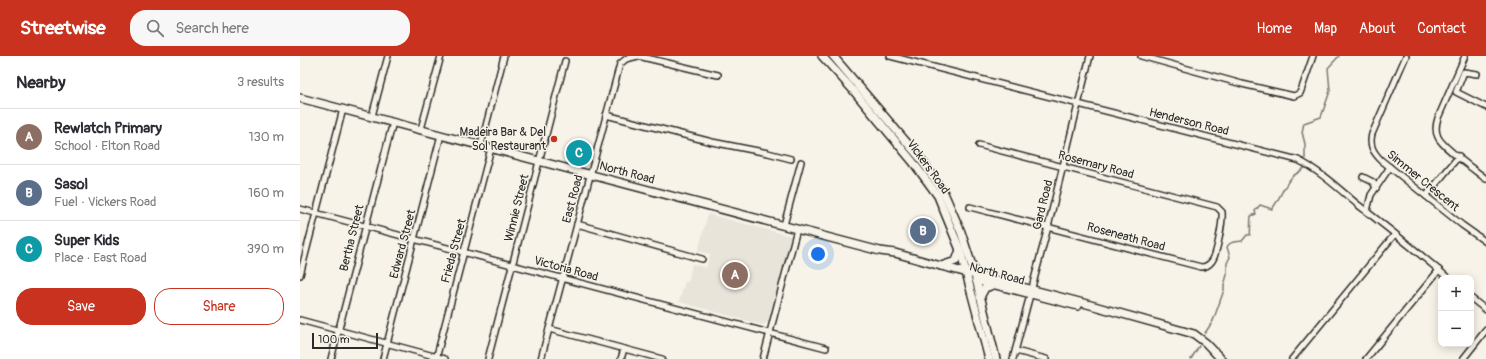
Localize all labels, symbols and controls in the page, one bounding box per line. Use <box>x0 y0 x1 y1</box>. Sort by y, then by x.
search box <box>130 10 410 46</box>
text: Streetwise <box>20 16 106 40</box>
icon: search <box>144 17 166 39</box>
text: Search here <box>176 19 249 38</box>
text: Home <box>1257 20 1292 37</box>
text: Map <box>1314 20 1337 37</box>
text: About <box>1359 20 1395 37</box>
text: Contact <box>1417 20 1466 37</box>
text: Nearby <box>16 72 65 93</box>
text: 3 results <box>237 74 284 90</box>
street label: Henderson Road <box>1148 105 1231 139</box>
text: Rewlatch Primary <box>54 119 162 138</box>
place label: Madeira Bar & Del Sol Restaurant <box>460 125 546 154</box>
text: A <box>25 129 33 145</box>
text: 130 m <box>248 129 284 145</box>
marker: Madeira Bar & Del Sol Restaurant <box>549 134 559 144</box>
street label: Vickers Road <box>903 137 953 197</box>
text: School · Elton Road <box>54 138 160 154</box>
pin: C <box>566 138 592 168</box>
street label: Simmer Crescent <box>1384 147 1462 215</box>
street label: Rosemary Road <box>1057 148 1136 182</box>
street label: North Road <box>598 158 656 188</box>
street label: Winnie Street <box>501 173 533 243</box>
street label: East Road <box>559 173 587 225</box>
text: Sasol <box>54 175 88 194</box>
street label: Gard Road <box>1030 178 1056 232</box>
text: B <box>25 185 33 201</box>
text: 160 m <box>248 185 284 201</box>
text: Fuel · Vickers Road <box>54 194 156 210</box>
street label: Bertha Street <box>336 203 368 273</box>
street label: Edward Street <box>387 208 419 280</box>
pin: B <box>910 216 936 246</box>
street label: Frieda Street <box>438 217 470 285</box>
street label: Roseneath Road <box>1085 219 1167 255</box>
text: Super Kids <box>54 231 119 250</box>
text: C <box>25 241 33 257</box>
text: 390 m <box>247 241 284 257</box>
your location <box>808 244 828 264</box>
text: Place · East Road <box>54 250 147 266</box>
street label: Victoria Road <box>532 253 600 285</box>
street label: North Road <box>968 259 1026 289</box>
pin: A <box>722 260 748 290</box>
map controls <box>1438 275 1474 347</box>
button: + <box>1438 275 1474 311</box>
button: Save <box>16 288 146 325</box>
button: Share <box>154 288 284 325</box>
button: − <box>1438 311 1474 347</box>
scale bar <box>312 331 378 350</box>
text: 100 m <box>318 333 349 346</box>

